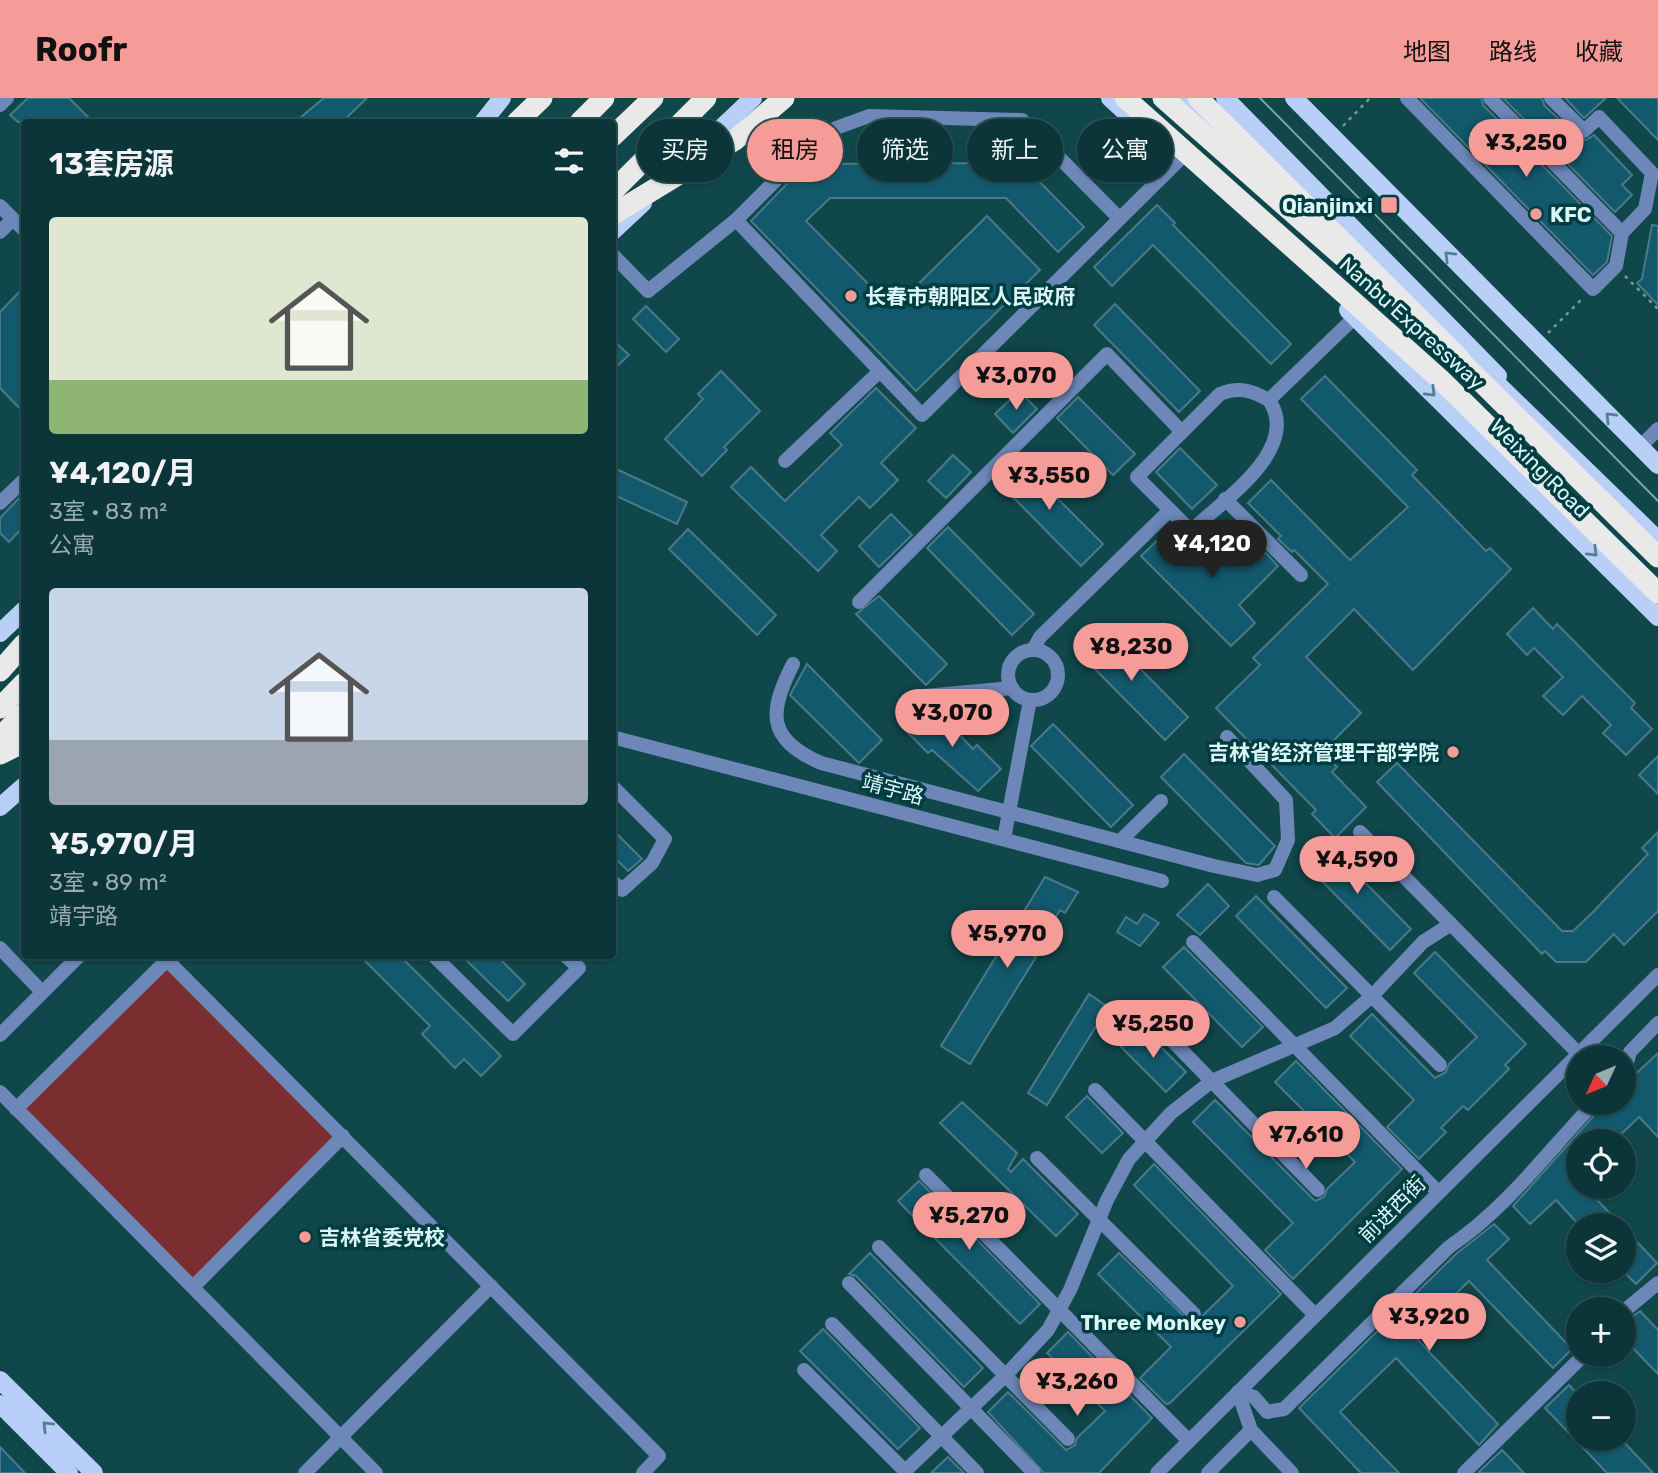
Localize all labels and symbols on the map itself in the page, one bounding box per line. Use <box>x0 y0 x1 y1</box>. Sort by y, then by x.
pin: ¥3,250 <box>1469 120 1583 179</box>
place label: Qianjinxi <box>1282 193 1373 218</box>
marker: Qianjinxi <box>1379 195 1399 215</box>
place label: KFC <box>1550 202 1592 227</box>
marker: KFC <box>1528 206 1544 222</box>
one-way arrow <box>1444 251 1457 264</box>
street label: Nanbu Expressway <box>1335 252 1490 395</box>
place label: 长春市朝阳区人民政府 <box>865 284 1075 309</box>
marker: 长春市朝阳区人民政府 <box>843 288 859 304</box>
pin: ¥3,070 <box>959 352 1073 412</box>
one-way arrow <box>1423 384 1436 397</box>
one-way arrow <box>1605 412 1618 425</box>
street label: Weixing Road <box>1485 413 1595 523</box>
pin: ¥3,550 <box>992 452 1106 512</box>
pin: ¥4,120 <box>1155 520 1269 580</box>
one-way arrow <box>1585 544 1598 557</box>
pin: ¥8,230 <box>1074 624 1188 683</box>
pin: ¥3,070 <box>895 690 1009 749</box>
place label: 吉林省经济管理干部学院 <box>1208 740 1439 765</box>
marker: 吉林省经济管理干部学院 <box>1445 744 1461 760</box>
street label: 靖宇路 <box>859 769 927 809</box>
pin: ¥4,590 <box>1300 836 1414 896</box>
pin: ¥5,970 <box>950 910 1064 970</box>
pin: ¥5,250 <box>1096 1000 1210 1060</box>
north arrow <box>1566 1045 1636 1115</box>
pin: ¥7,610 <box>1249 1112 1363 1171</box>
street label: 前进西街 <box>1353 1170 1431 1248</box>
pin: ¥5,270 <box>912 1192 1026 1252</box>
place label: 吉林省委党校 <box>319 1225 445 1250</box>
marker: 吉林省委党校 <box>297 1229 313 1245</box>
pin: ¥3,920 <box>1372 1294 1486 1353</box>
place label: Three Monkey <box>1081 1310 1226 1335</box>
marker: Three Monkey <box>1232 1314 1248 1330</box>
pin: ¥3,260 <box>1020 1358 1134 1418</box>
one-way arrow <box>42 1422 55 1435</box>

